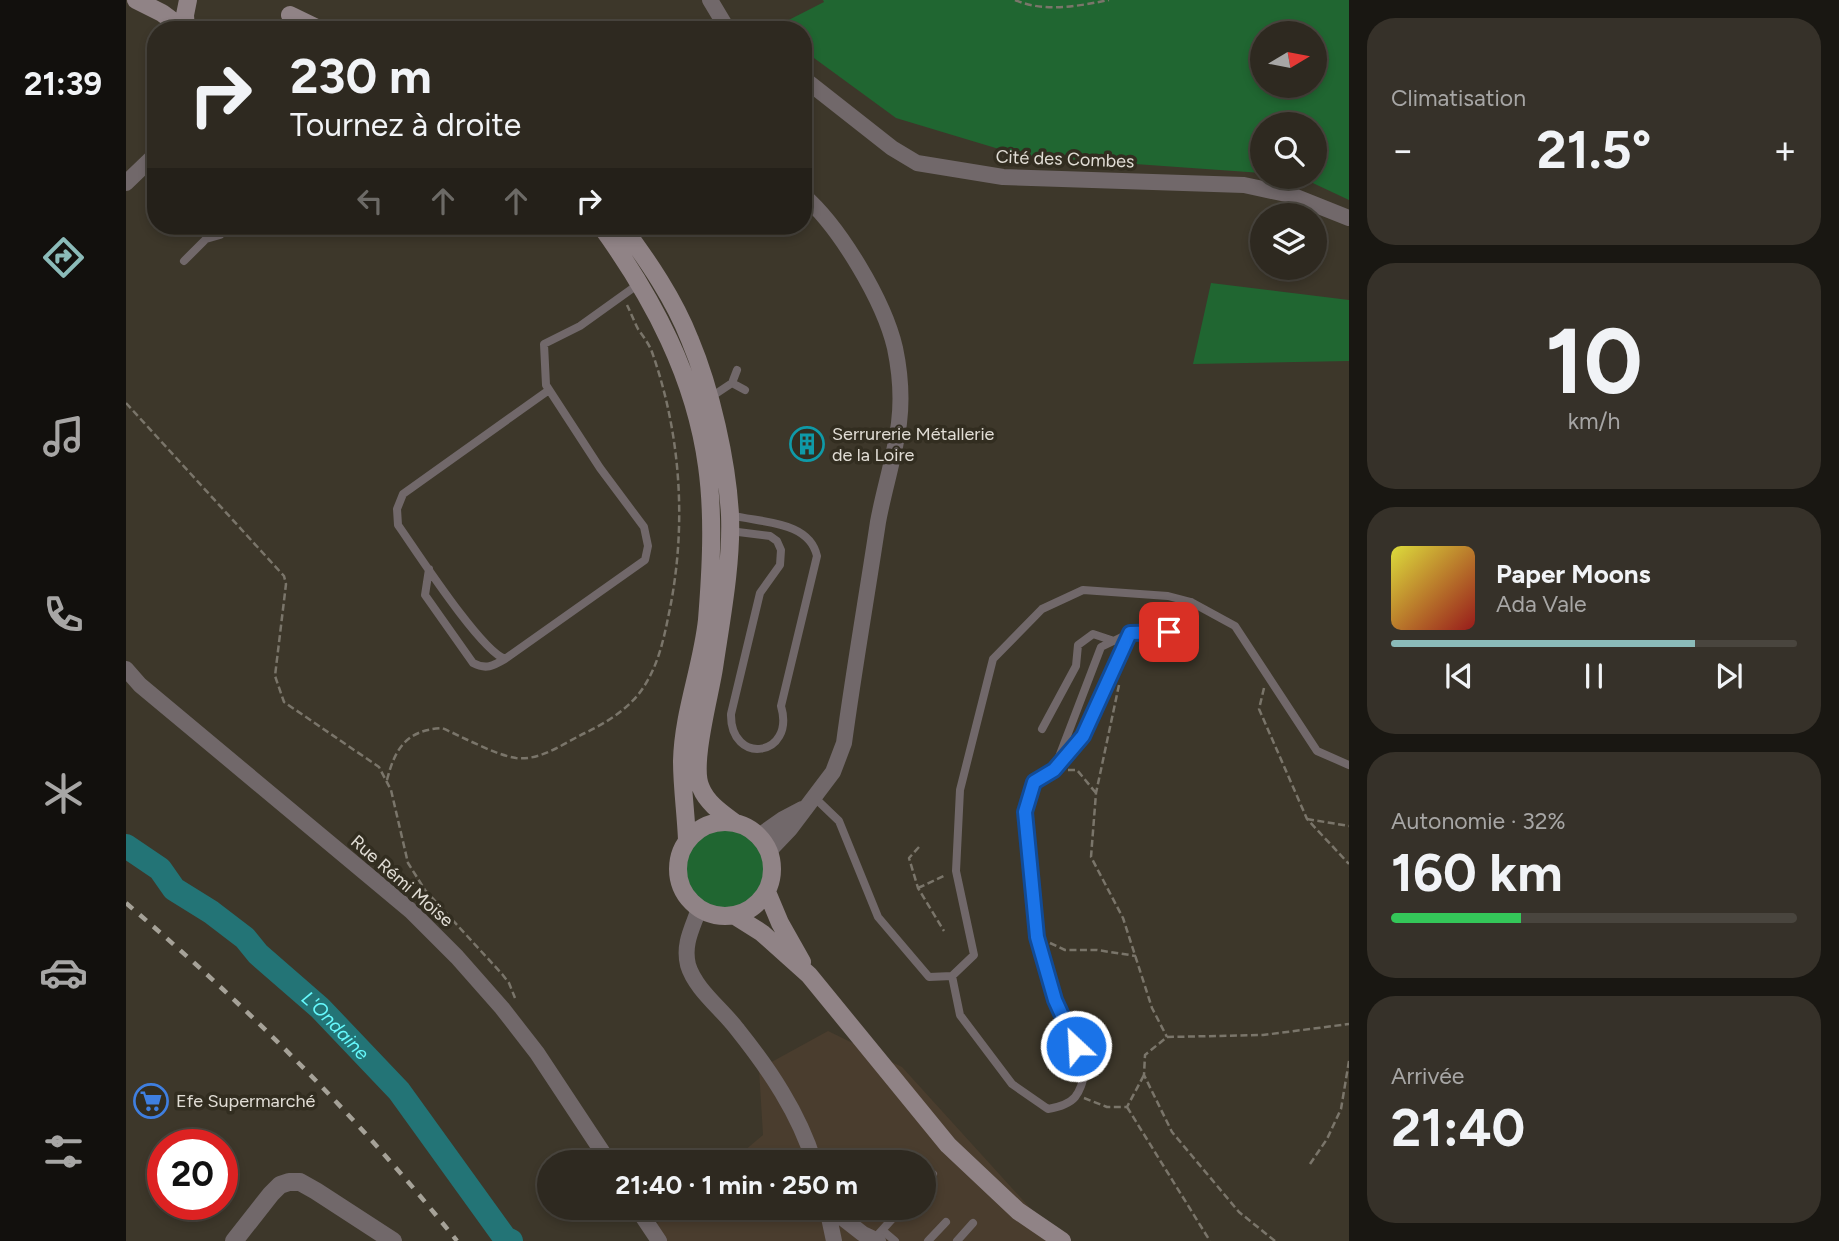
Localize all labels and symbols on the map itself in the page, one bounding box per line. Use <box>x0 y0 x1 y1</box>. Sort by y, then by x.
north arrow <box>1250 21 1326 98</box>
street label: Cité des Combes <box>995 146 1135 172</box>
place label: Serrurerie Métallerie de la Loire <box>832 423 995 466</box>
building icon: Serrurerie Métallerie de la Loire <box>788 425 826 463</box>
pin <box>1139 602 1199 662</box>
street label: Rue Rémi Moïse <box>346 830 458 932</box>
water label: L'Ondaine <box>297 986 375 1065</box>
position arrow <box>1039 1009 1113 1083</box>
supermarket icon: Efe Supermarché <box>132 1082 170 1120</box>
place label: Efe Supermarché <box>176 1090 316 1112</box>
speed limit sign: 20 <box>147 1129 238 1220</box>

